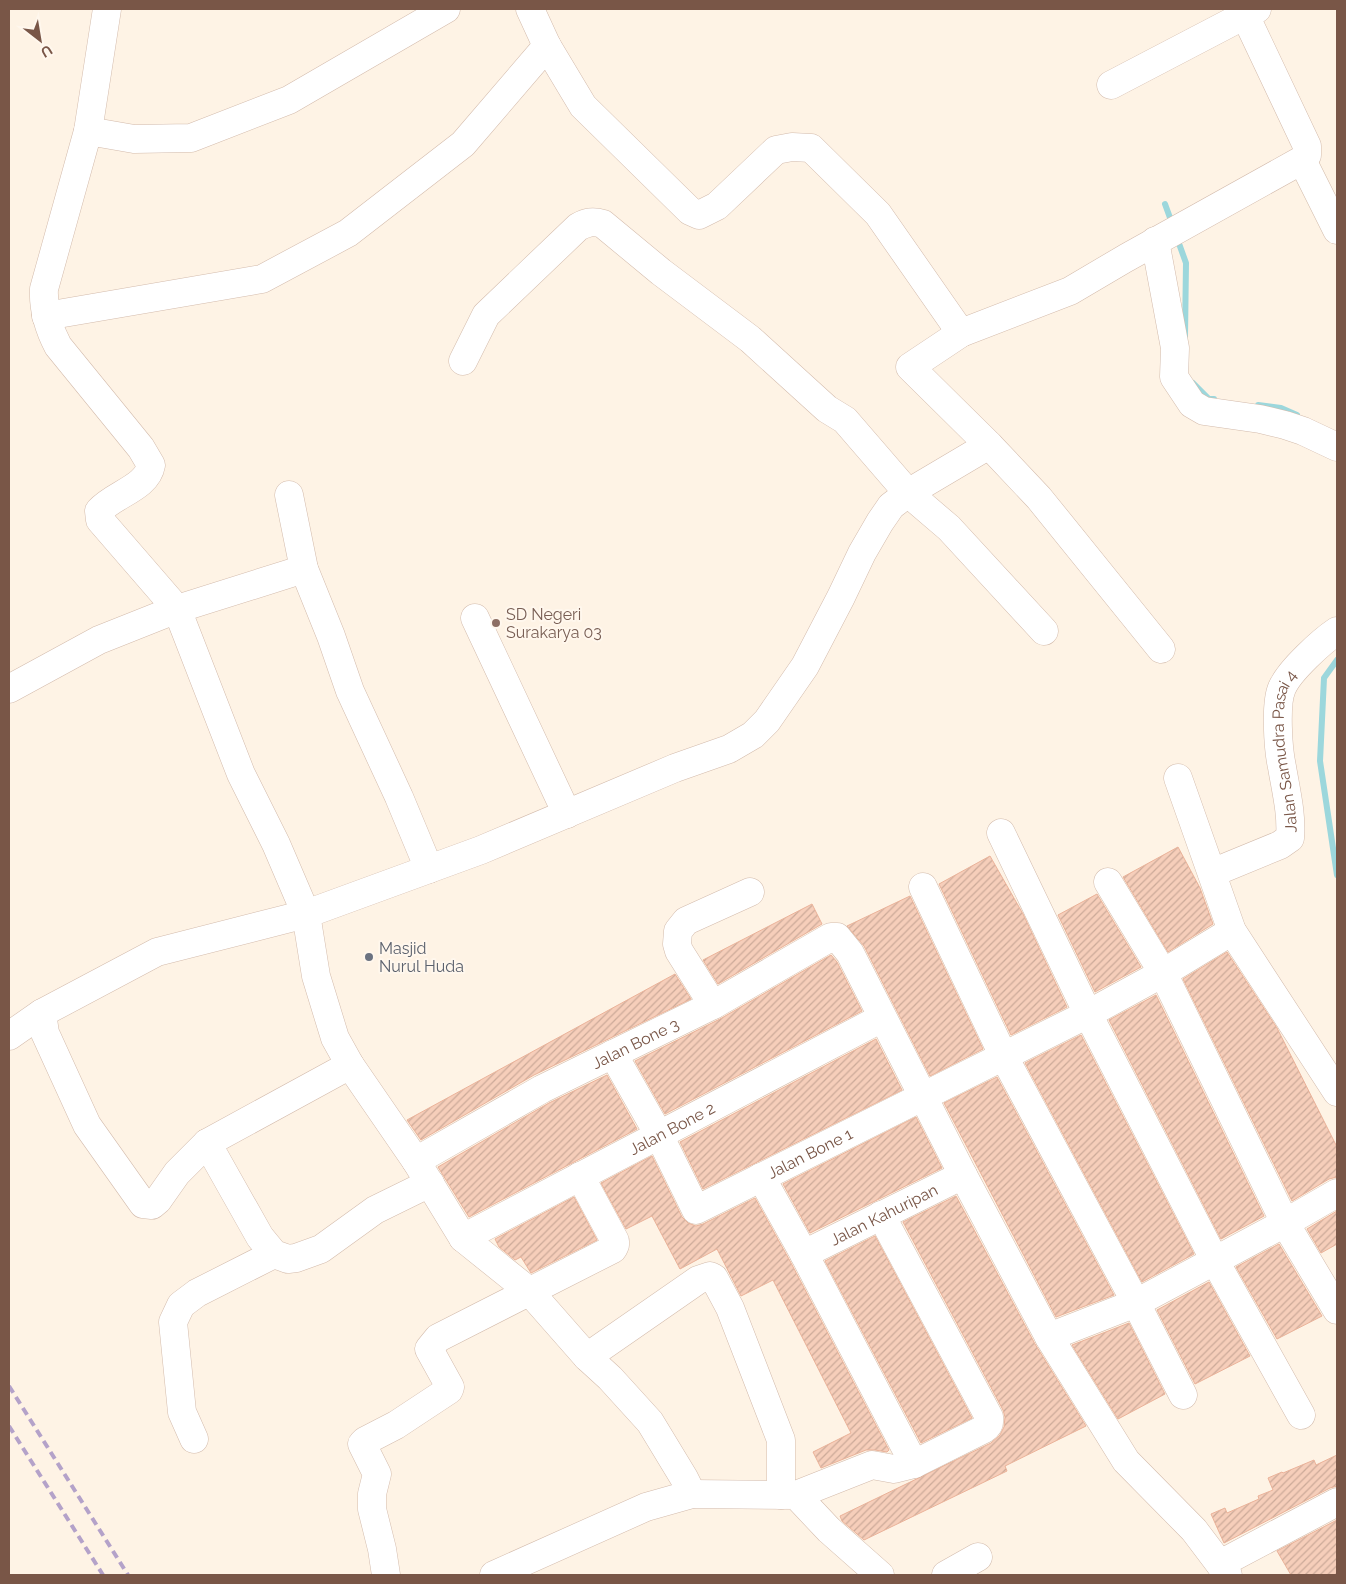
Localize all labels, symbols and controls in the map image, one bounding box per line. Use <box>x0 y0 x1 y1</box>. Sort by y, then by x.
north arrow <box>15 15 65 65</box>
text: U <box>38 42 55 61</box>
place label: SD Negeri Surakarya 03 <box>506 605 602 642</box>
marker: SD Negeri Surakarya 03 <box>490 617 502 629</box>
street label: Jalan Samudra Pasai 4 <box>1268 666 1300 832</box>
place label: Masjid Nurul Huda <box>379 939 464 976</box>
marker: Masjid Nurul Huda <box>363 951 375 963</box>
street label: Jalan Bone 3 <box>589 1014 682 1073</box>
street label: Jalan Bone 2 <box>626 1098 718 1159</box>
street label: Jalan Bone 1 <box>764 1124 856 1182</box>
street label: Jalan Kahuripan <box>827 1180 941 1249</box>

